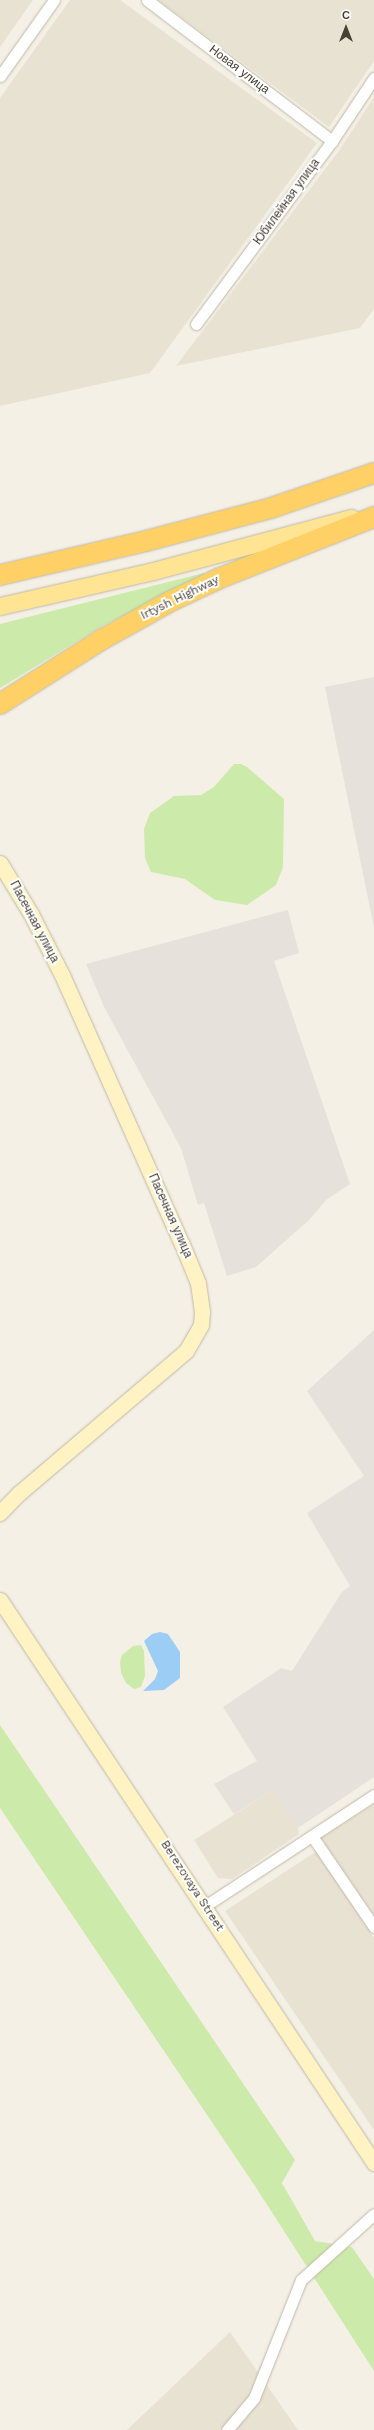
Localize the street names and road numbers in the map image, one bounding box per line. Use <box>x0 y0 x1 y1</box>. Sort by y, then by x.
street label: Новая улица <box>206 43 272 97</box>
street label: Юбилейная улица <box>251 156 323 248</box>
street label: Irtysh Highway <box>139 573 221 623</box>
street label: Пасечная улица <box>6 879 62 965</box>
street label: Пасечная улица <box>145 1172 195 1260</box>
street label: Berezovaya Street <box>157 1838 227 1934</box>

